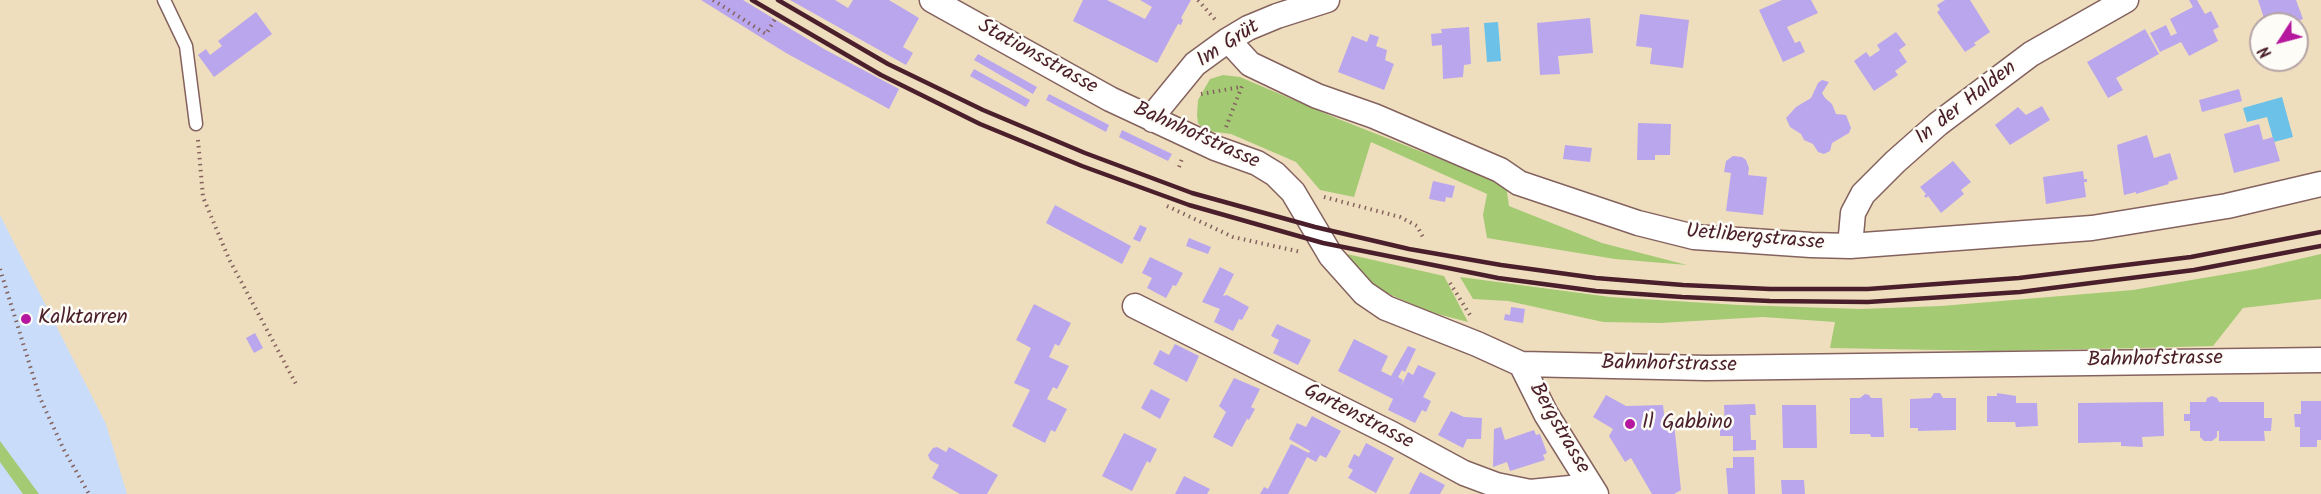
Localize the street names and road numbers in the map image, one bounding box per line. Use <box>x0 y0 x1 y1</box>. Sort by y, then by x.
street label: Stationsstrasse <box>973 15 1101 101</box>
street label: Im Grüt <box>1193 15 1265 75</box>
street label: In der Halden <box>1911 57 2023 151</box>
street label: Bahnhofstrasse <box>1129 98 1263 176</box>
street label: Uetlibergstrasse <box>1685 220 1825 258</box>
street label: Bahnhofstrasse <box>2087 347 2223 375</box>
street label: Bahnhofstrasse <box>1601 352 1737 380</box>
street label: Bergstrasse <box>1522 379 1594 479</box>
street label: Gartenstrasse <box>1299 380 1417 456</box>

